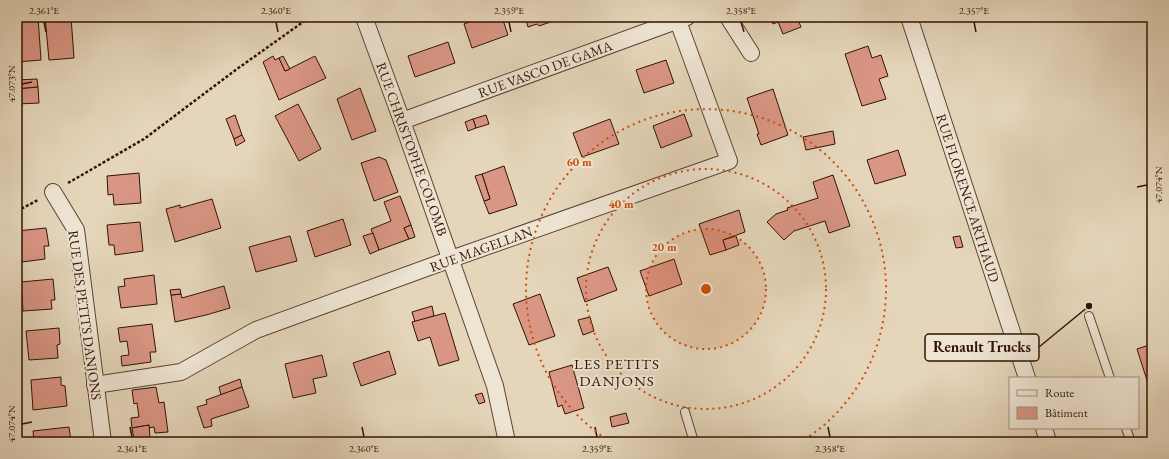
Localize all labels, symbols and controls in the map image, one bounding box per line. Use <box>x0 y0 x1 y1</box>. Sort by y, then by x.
text: 2.361°E <box>29 4 59 17</box>
text: 2.360°E <box>261 4 291 17</box>
text: 2.359°E <box>494 4 524 17</box>
text: 2.358°E <box>726 4 756 17</box>
text: 2.357°E <box>959 4 989 17</box>
street label: RUE VASCO DE GAMA <box>475 36 615 102</box>
street label: RUE CHRISTOPHE COLOMB <box>372 60 452 238</box>
text: 47.073°N <box>5 65 18 103</box>
street label: RUE FLORENCE ARTHAUD <box>932 111 1004 285</box>
text: 60 m <box>566 154 592 170</box>
text: 47.074°N <box>1152 166 1165 204</box>
text: 40 m <box>608 196 634 212</box>
street label: RUE MAGELLAN <box>427 222 535 276</box>
street label: RUE DES PETITS DANJONS <box>64 229 106 401</box>
text: 20 m <box>651 239 677 255</box>
centre of rings <box>699 282 713 296</box>
callout: Renault Trucks <box>925 334 1039 361</box>
text: Renault Trucks <box>933 337 1031 356</box>
district label: LES PETITS DANJONS <box>574 354 660 390</box>
legend <box>1009 377 1139 429</box>
text: Route <box>1045 385 1075 401</box>
text: 47.074°N <box>5 405 18 443</box>
text: Bâtiment <box>1045 405 1088 421</box>
text: 2.361°E <box>117 442 147 455</box>
text: 2.360°E <box>349 442 379 455</box>
text: 2.359°E <box>582 442 612 455</box>
text: 2.358°E <box>815 442 845 455</box>

